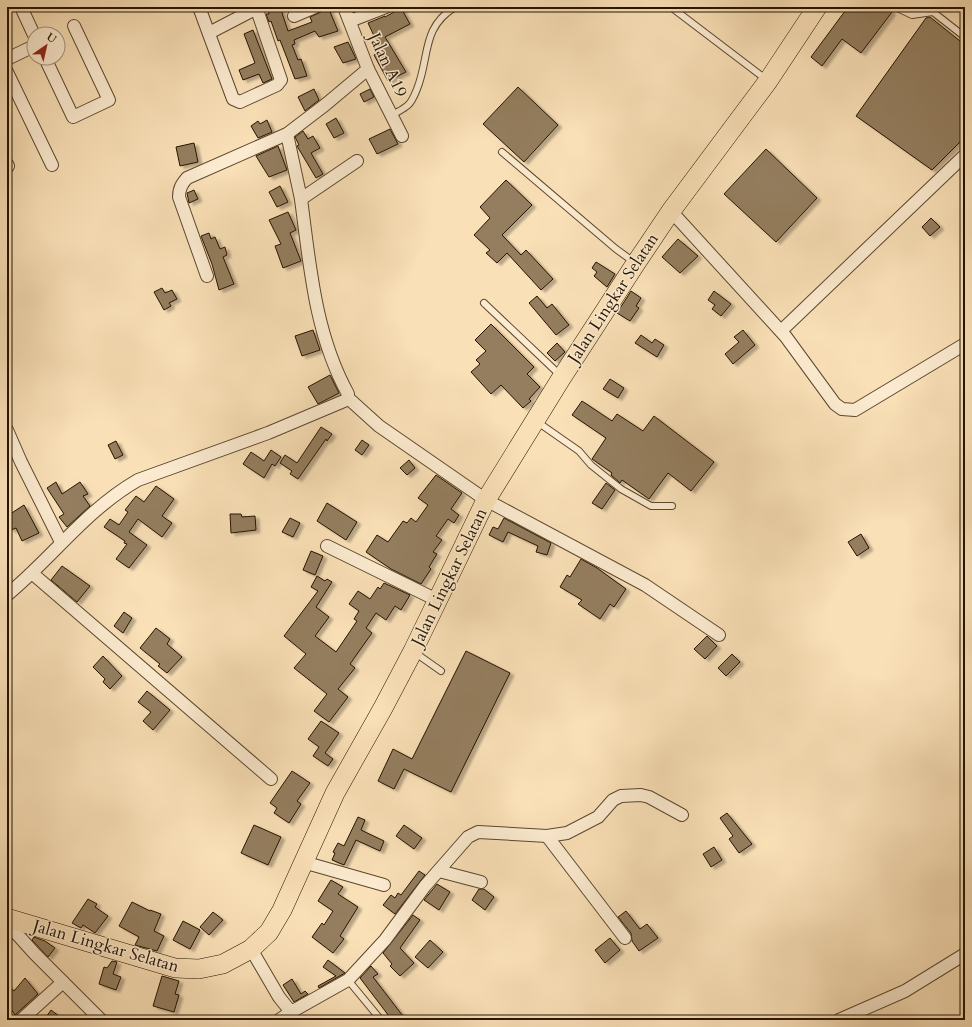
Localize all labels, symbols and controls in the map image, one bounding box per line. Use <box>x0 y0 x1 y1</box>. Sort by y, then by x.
north arrow <box>26 26 66 66</box>
street label: Jalan A19 <box>362 26 413 101</box>
text: U <box>43 29 59 47</box>
street label: Jalan Lingkar Selatan <box>561 228 664 370</box>
street label: Jalan Lingkar Selatan <box>404 504 493 652</box>
street label: Jalan Lingkar Selatan <box>27 913 182 978</box>

